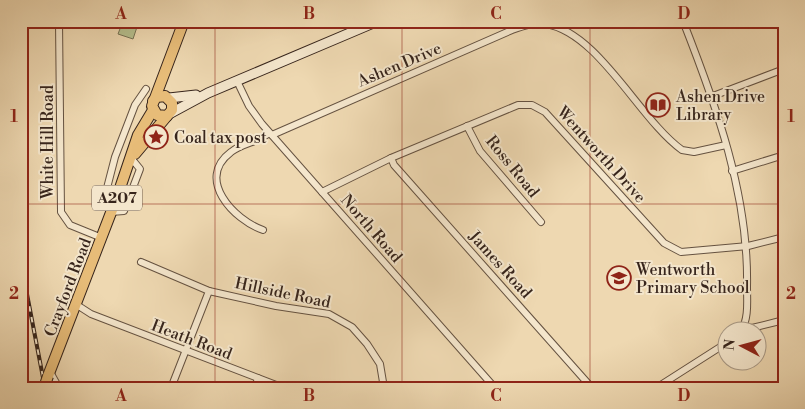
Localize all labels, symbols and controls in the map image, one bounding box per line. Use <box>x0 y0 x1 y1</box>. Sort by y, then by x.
text: A <box>114 4 127 24</box>
text: B <box>303 4 315 24</box>
text: C <box>490 4 502 24</box>
text: D <box>678 4 691 24</box>
street label: Ashen Drive <box>354 38 444 92</box>
street label: White Hill Road <box>38 85 58 200</box>
place label: Ashen Drive Library <box>675 87 765 125</box>
library icon: Ashen Drive Library <box>645 92 671 118</box>
street label: Wentworth Drive <box>552 101 650 207</box>
text: 1 <box>10 107 18 127</box>
text: 1 <box>787 107 795 127</box>
place icon: Coal tax post <box>143 124 169 150</box>
place label: Coal tax post <box>174 128 267 148</box>
street label: Ross Road <box>481 131 543 202</box>
road number: A207 <box>92 186 142 210</box>
street label: North Road <box>336 190 406 267</box>
street label: James Road <box>464 226 536 303</box>
street label: Crayford Road <box>40 235 96 340</box>
place label: Wentworth Primary School <box>635 260 750 298</box>
school or university icon: Wentworth Primary School <box>606 265 632 291</box>
street label: Hillside Road <box>233 273 333 313</box>
text: 2 <box>9 284 19 304</box>
text: 2 <box>786 284 796 304</box>
street label: Heath Road <box>148 315 235 364</box>
north arrow <box>718 322 768 372</box>
text: N <box>721 338 740 351</box>
text: A <box>114 386 127 406</box>
text: B <box>303 386 315 406</box>
text: C <box>490 386 502 406</box>
text: D <box>678 386 691 406</box>

